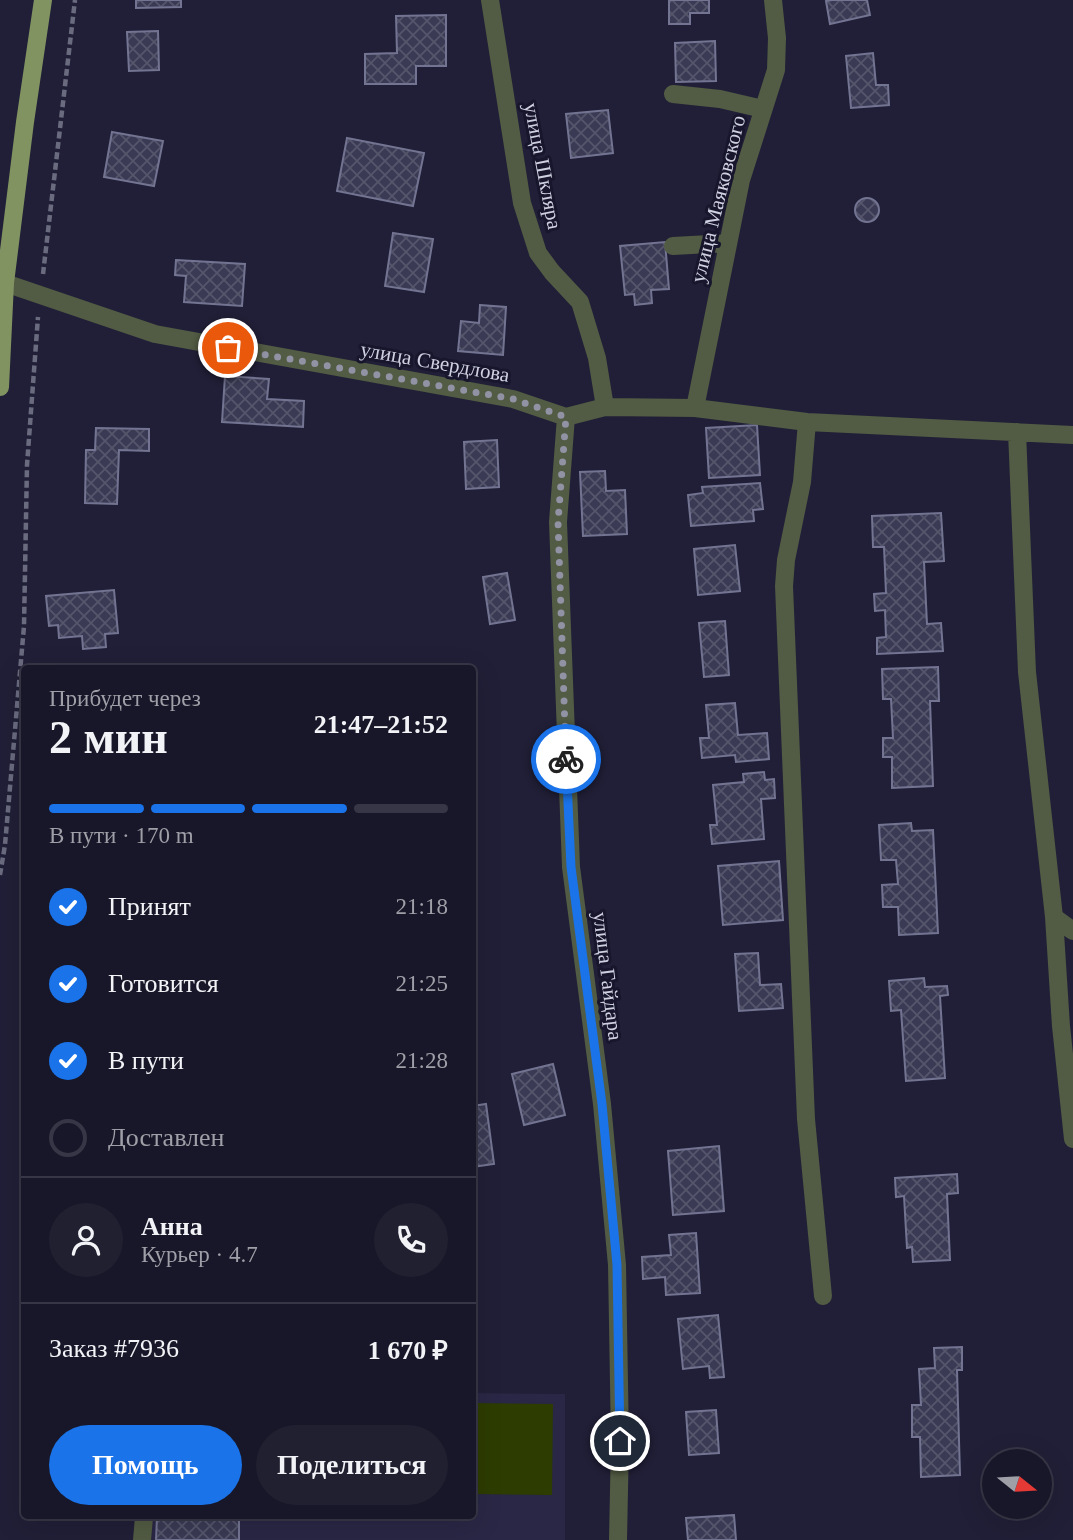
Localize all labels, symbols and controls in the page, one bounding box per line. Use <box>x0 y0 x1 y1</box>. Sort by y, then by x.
street label: улица Шкляра <box>519 101 567 232</box>
street label: улица Маяковского <box>686 113 750 285</box>
pin <box>198 318 258 378</box>
icon: bag <box>209 329 247 367</box>
street label: улица Свердлова <box>359 337 512 387</box>
text: Прибудет через <box>49 686 201 711</box>
text: 21:47–21:52 <box>314 710 448 739</box>
text: 2 мин <box>49 712 168 763</box>
courier <box>531 724 601 794</box>
icon: bike <box>547 740 585 778</box>
text: В пути · 170 m <box>49 823 194 848</box>
icon: check <box>49 888 87 926</box>
text: Принят <box>108 892 191 921</box>
text: 21:18 <box>396 894 448 919</box>
street label: улица Гайдара <box>588 910 628 1042</box>
icon: check <box>49 965 87 1003</box>
text: Готовится <box>108 969 219 998</box>
text: 21:25 <box>396 971 448 996</box>
icon: check <box>49 1042 87 1080</box>
text: В пути <box>108 1046 184 1075</box>
text: 21:28 <box>396 1048 448 1073</box>
text: Доставлен <box>108 1123 225 1152</box>
button: person <box>49 1203 123 1277</box>
button: phone <box>374 1203 448 1277</box>
text: Анна <box>141 1212 203 1241</box>
text: Курьер · 4.7 <box>141 1242 258 1267</box>
text: Заказ #7936 <box>49 1334 179 1363</box>
text: 1 670 ₽ <box>368 1336 448 1365</box>
pin <box>590 1411 650 1471</box>
icon: home <box>601 1422 639 1460</box>
button: Помощь <box>49 1425 242 1505</box>
button: Поделиться <box>256 1425 448 1505</box>
north arrow <box>982 1449 1052 1519</box>
map controls <box>982 1449 1052 1519</box>

